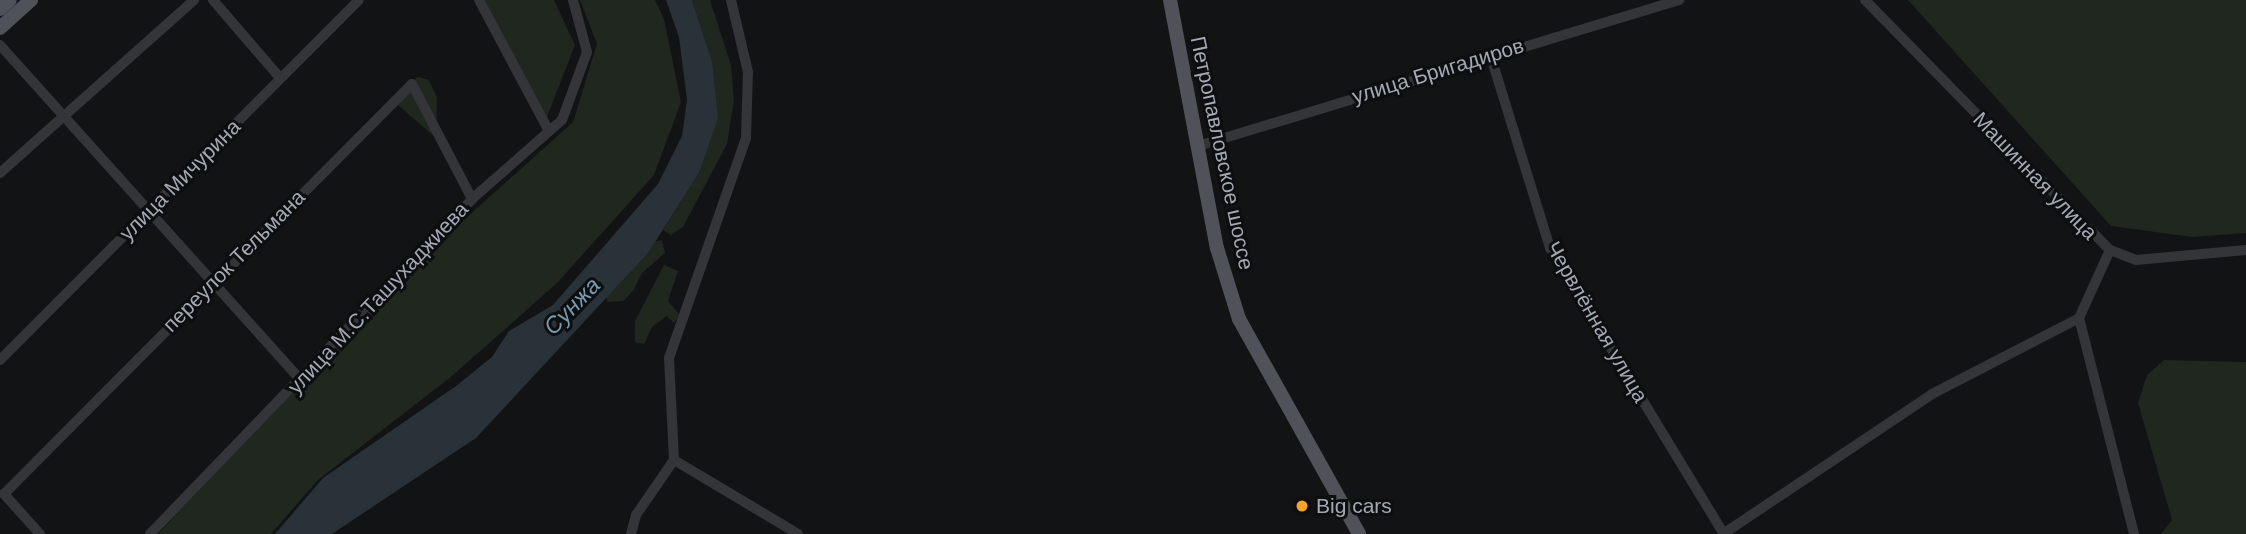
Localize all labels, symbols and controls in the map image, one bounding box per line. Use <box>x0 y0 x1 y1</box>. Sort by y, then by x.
street label: улица Бригадиров <box>1349 33 1527 109</box>
street label: Петропавловское шоссе <box>1185 34 1259 272</box>
street label: Машинная улица <box>1968 107 2102 245</box>
street label: улица Мичурина <box>114 114 246 246</box>
street label: переулок Тельмана <box>158 185 310 337</box>
street label: улица М.С.Ташухаджиева <box>282 197 474 399</box>
street label: Червлённая улица <box>1541 237 1653 407</box>
water label: Сунжа <box>538 272 606 340</box>
place label: Big cars <box>1316 493 1392 519</box>
marker: Big cars <box>1294 498 1310 514</box>

